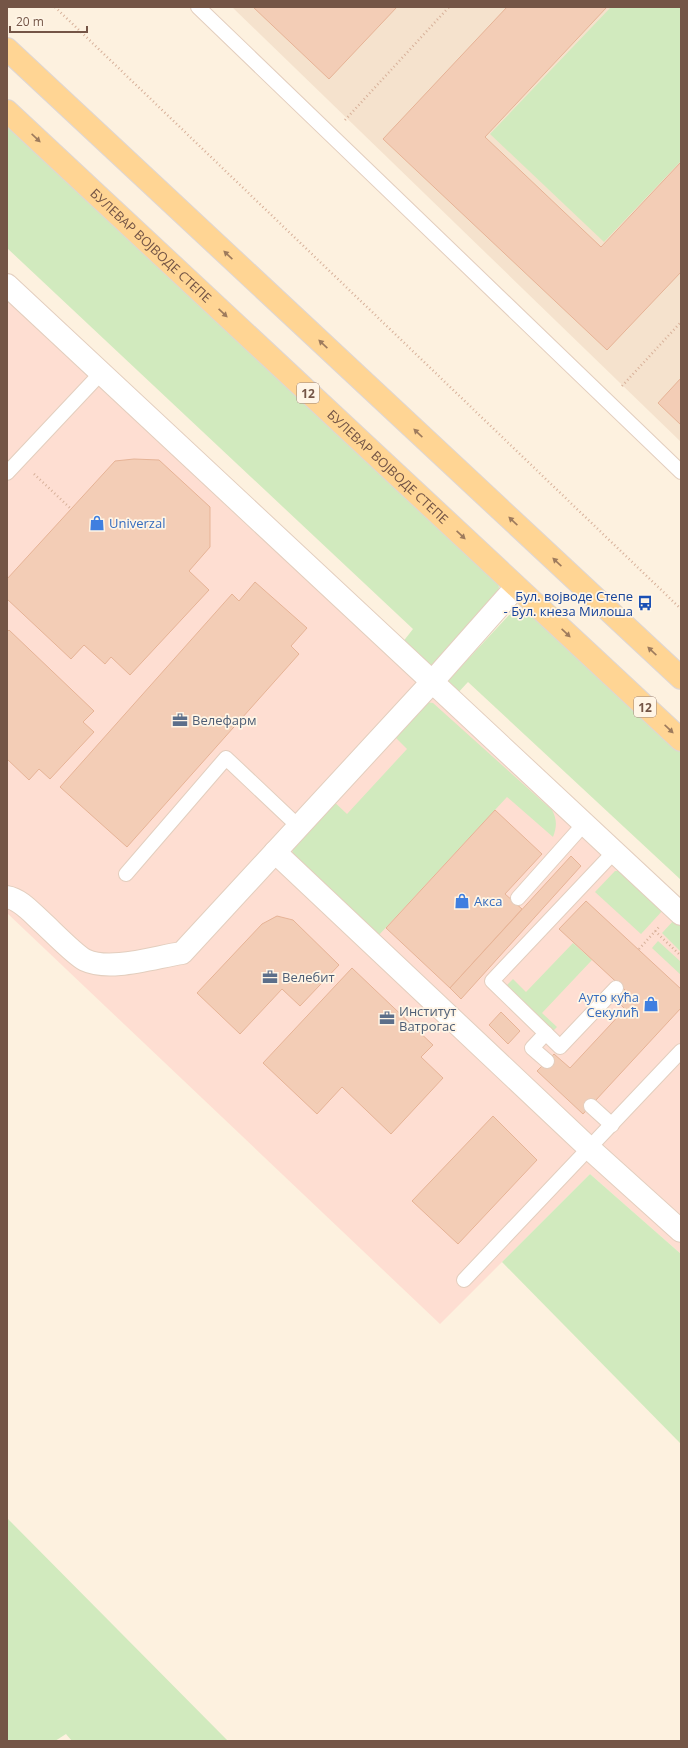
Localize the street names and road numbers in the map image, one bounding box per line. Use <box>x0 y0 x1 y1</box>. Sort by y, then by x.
street label: БУЛЕВАР ВОЈВОДЕ СТЕПЕ <box>87 184 216 306</box>
road number: 12 <box>297 383 319 403</box>
street label: БУЛЕВАР ВОЈВОДЕ СТЕПЕ <box>323 405 452 528</box>
road number: 12 <box>634 697 656 717</box>

